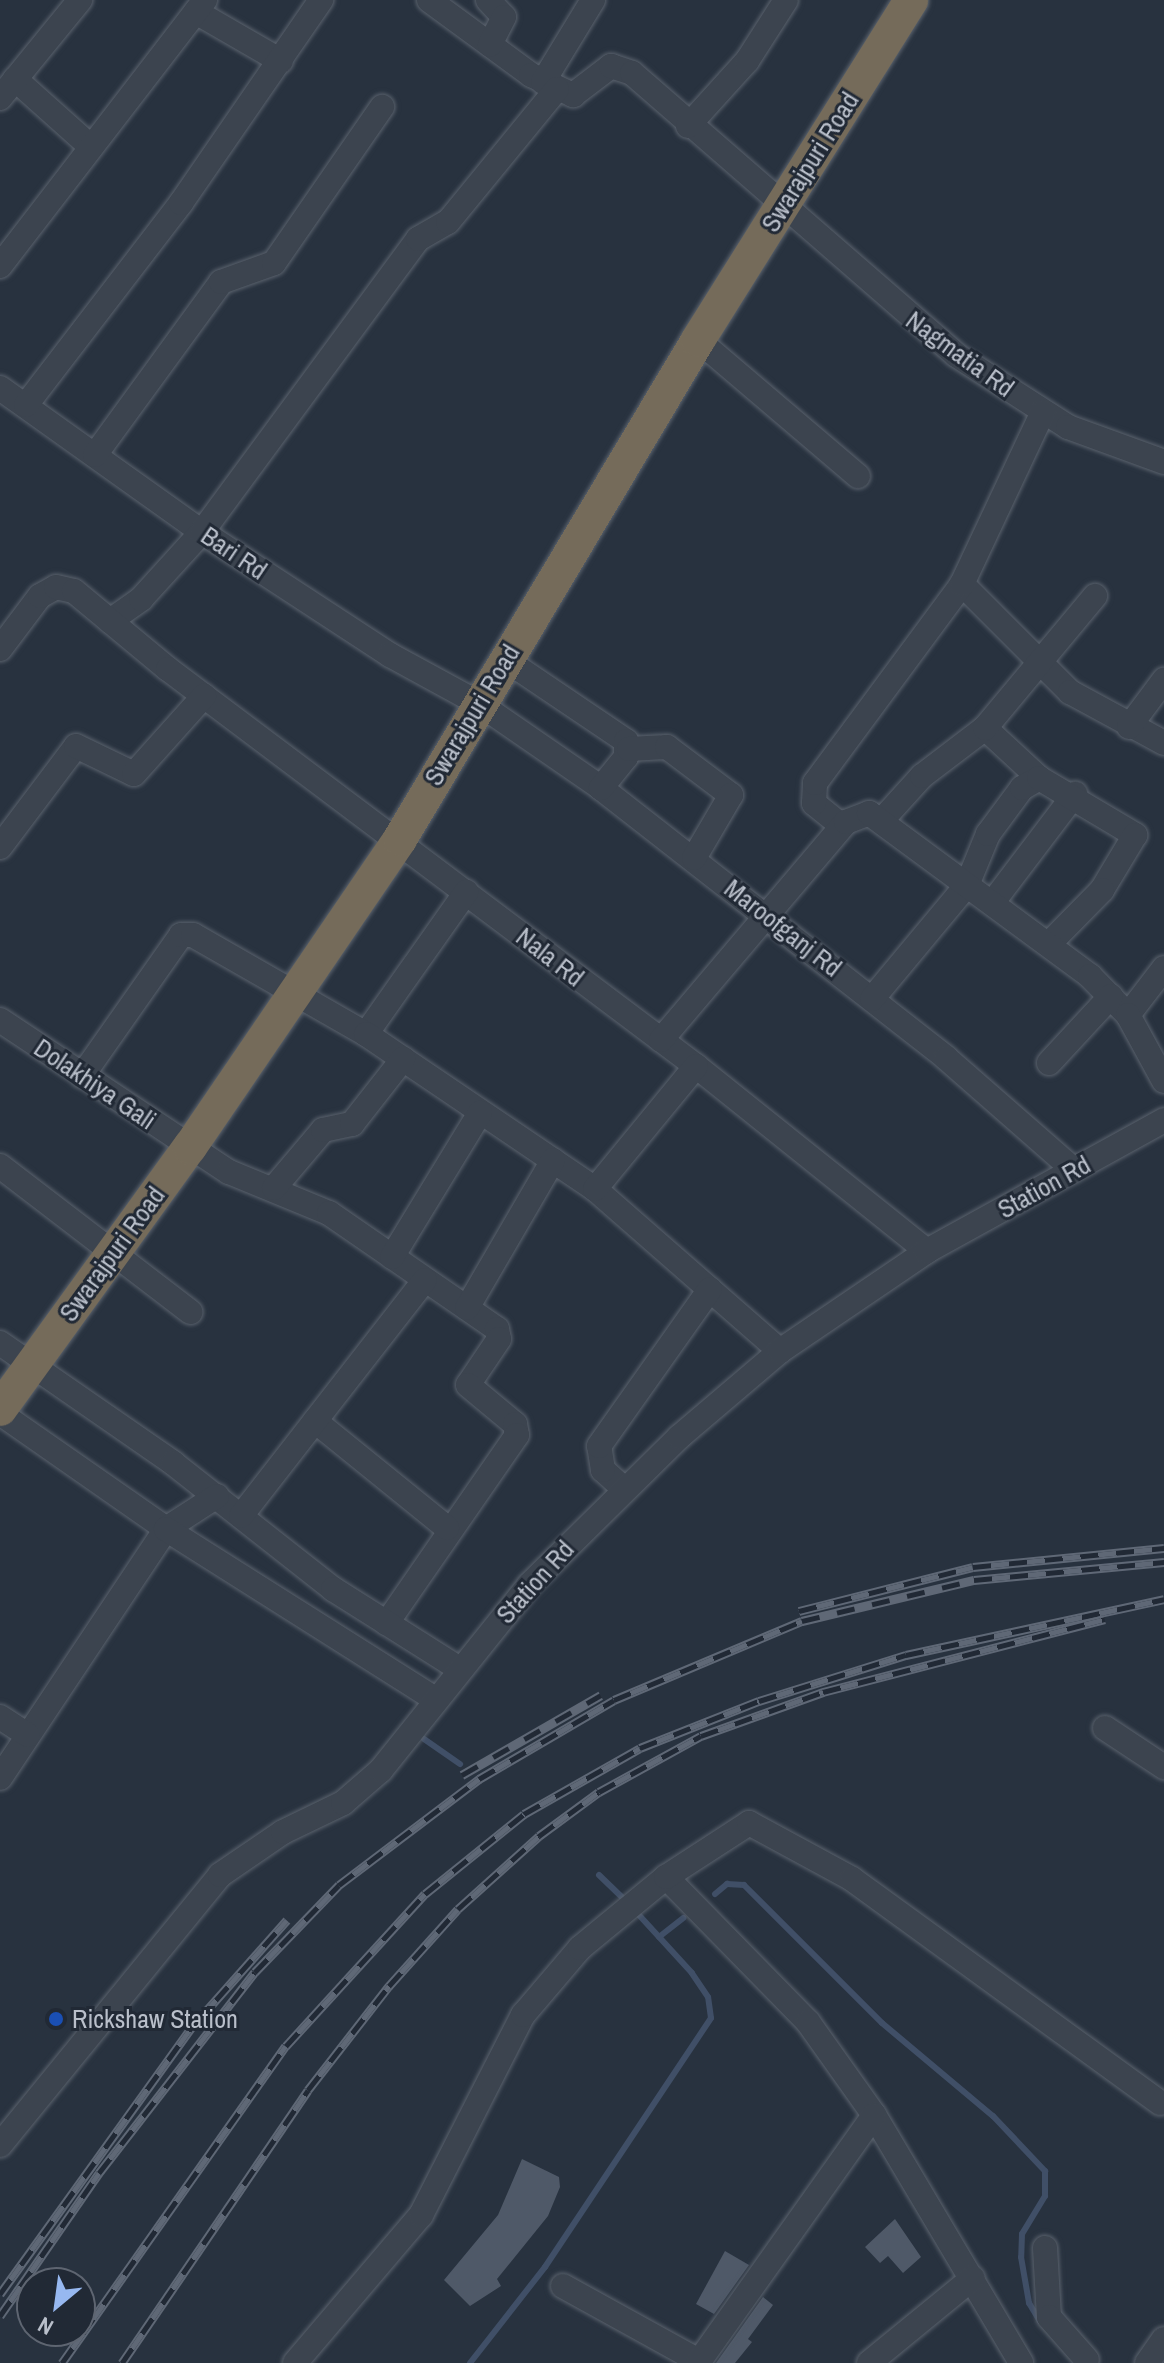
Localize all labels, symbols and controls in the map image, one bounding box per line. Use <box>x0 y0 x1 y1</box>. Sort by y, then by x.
street label: Swarajpuri Road <box>755 86 865 238</box>
street label: Nagmatia Rd <box>900 304 1020 404</box>
street label: Bari Rd <box>195 520 273 586</box>
street label: Swarajpuri Road <box>418 639 526 791</box>
street label: Maroofganj Rd <box>718 873 848 983</box>
street label: Nala Rd <box>510 921 590 993</box>
street label: Dolakhiya Gali <box>28 1032 162 1136</box>
street label: Station Rd <box>992 1149 1096 1225</box>
street label: Swarajpuri Road <box>53 1181 171 1327</box>
street label: Station Rd <box>490 1534 580 1630</box>
place label: Rickshaw Station <box>72 2003 238 2035</box>
marker: Rickshaw Station <box>47 2010 65 2028</box>
north arrow <box>16 2267 96 2347</box>
text: N <box>32 2310 58 2343</box>

